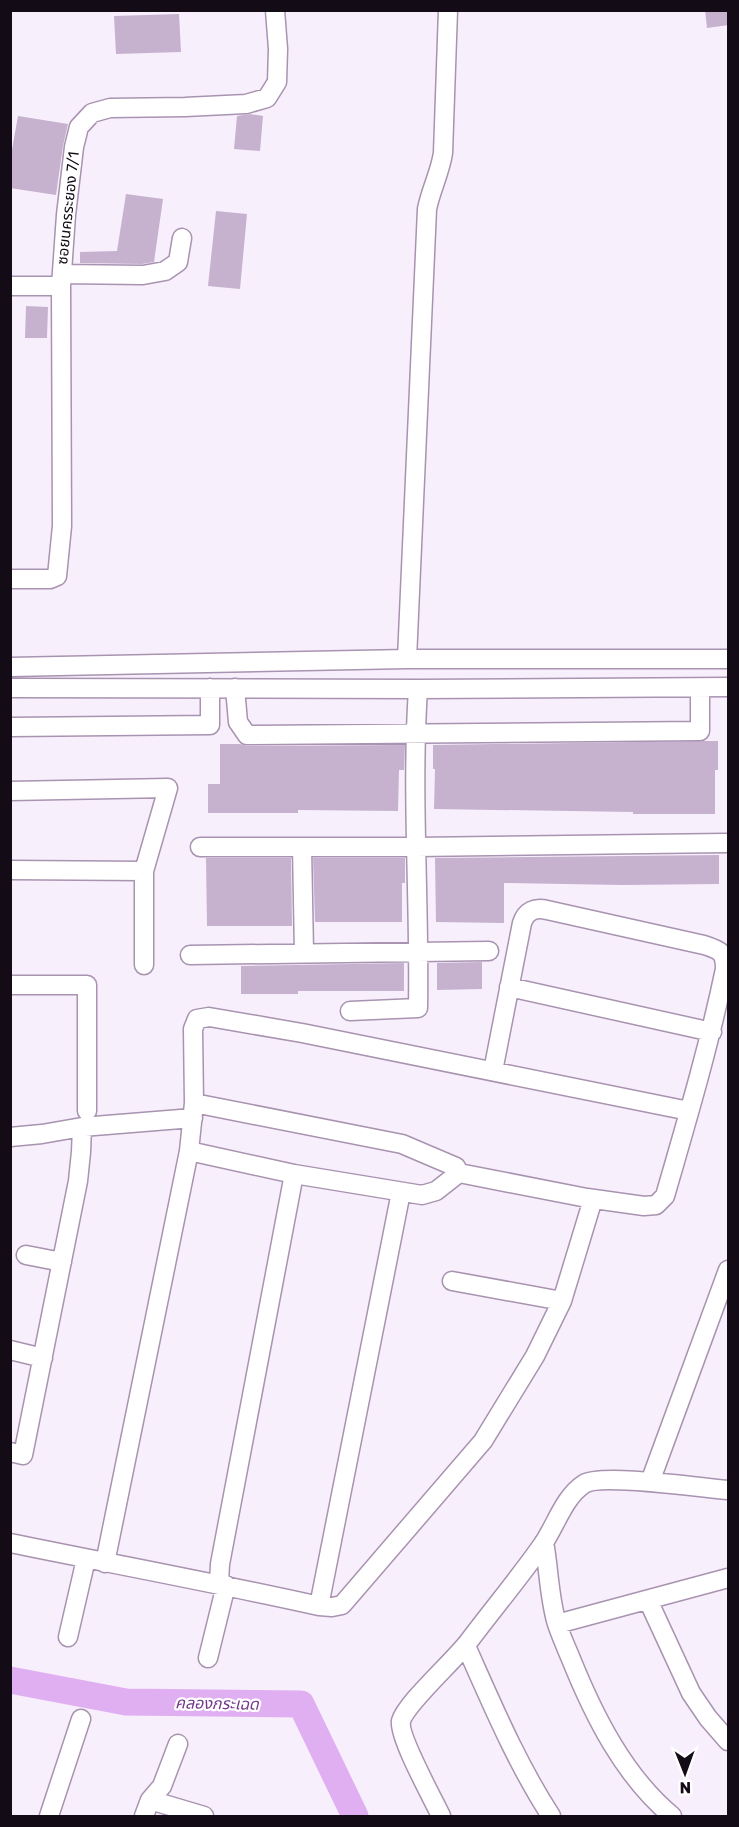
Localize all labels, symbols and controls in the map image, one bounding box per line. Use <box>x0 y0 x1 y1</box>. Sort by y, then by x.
street label: ซอยนครระยอง 7/1 <box>53 151 83 265</box>
water label: คลองกระเฉด <box>175 1693 260 1714</box>
north arrow <box>655 1743 715 1803</box>
text: N <box>679 1778 691 1797</box>

